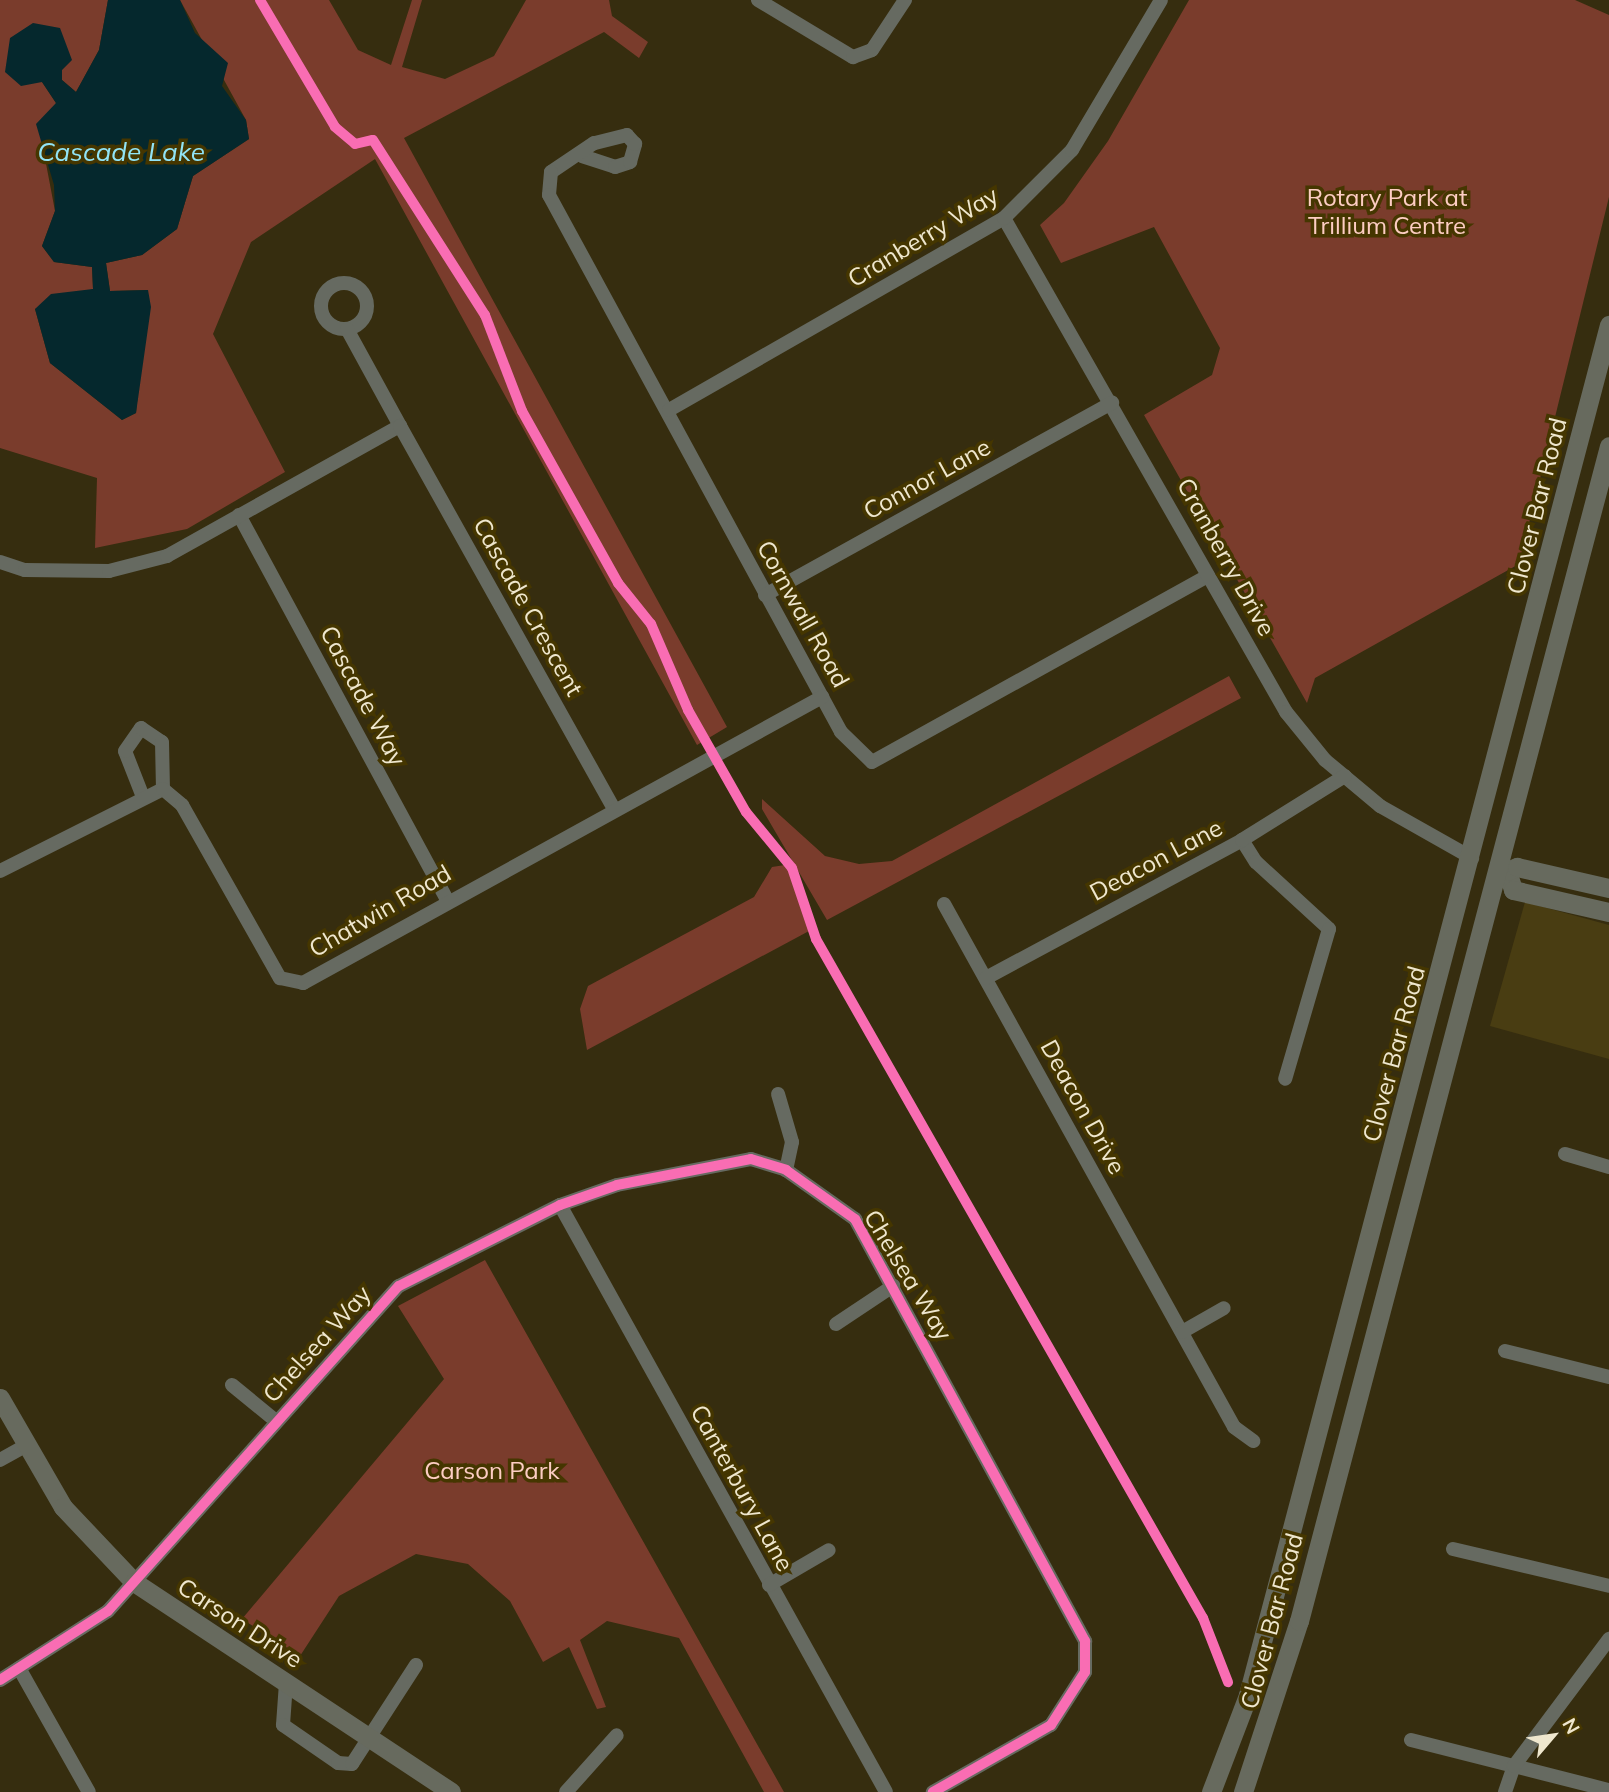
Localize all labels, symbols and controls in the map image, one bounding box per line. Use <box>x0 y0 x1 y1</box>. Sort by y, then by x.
water label: Cascade Lake <box>37 136 205 168</box>
street label: Cranberry Way <box>843 181 1003 293</box>
park label: Rotary Park at Trillium Centre <box>1307 184 1467 240</box>
street label: Clover Bar Road <box>1501 415 1573 597</box>
street label: Connor Lane <box>858 432 996 526</box>
street label: Cranberry Drive <box>1171 473 1281 641</box>
street label: Cascade Crescent <box>467 513 589 701</box>
street label: Cornwall Road <box>751 536 855 692</box>
street label: Cascade Way <box>314 621 412 771</box>
street label: Deacon Lane <box>1085 813 1227 907</box>
street label: Chatwin Road <box>304 859 456 963</box>
street label: Clover Bar Road <box>1357 963 1431 1145</box>
street label: Deacon Drive <box>1034 1035 1132 1179</box>
street label: Chelsea Way <box>858 1204 958 1346</box>
street label: Chelsea Way <box>257 1280 377 1408</box>
street label: Canterbury Lane <box>684 1400 800 1576</box>
park label: Carson Park <box>424 1457 560 1485</box>
street label: Clover Bar Road <box>1235 1530 1309 1712</box>
street label: Carson Drive <box>172 1572 308 1674</box>
north arrow <box>1518 1701 1588 1771</box>
text: N <box>1557 1714 1585 1738</box>

